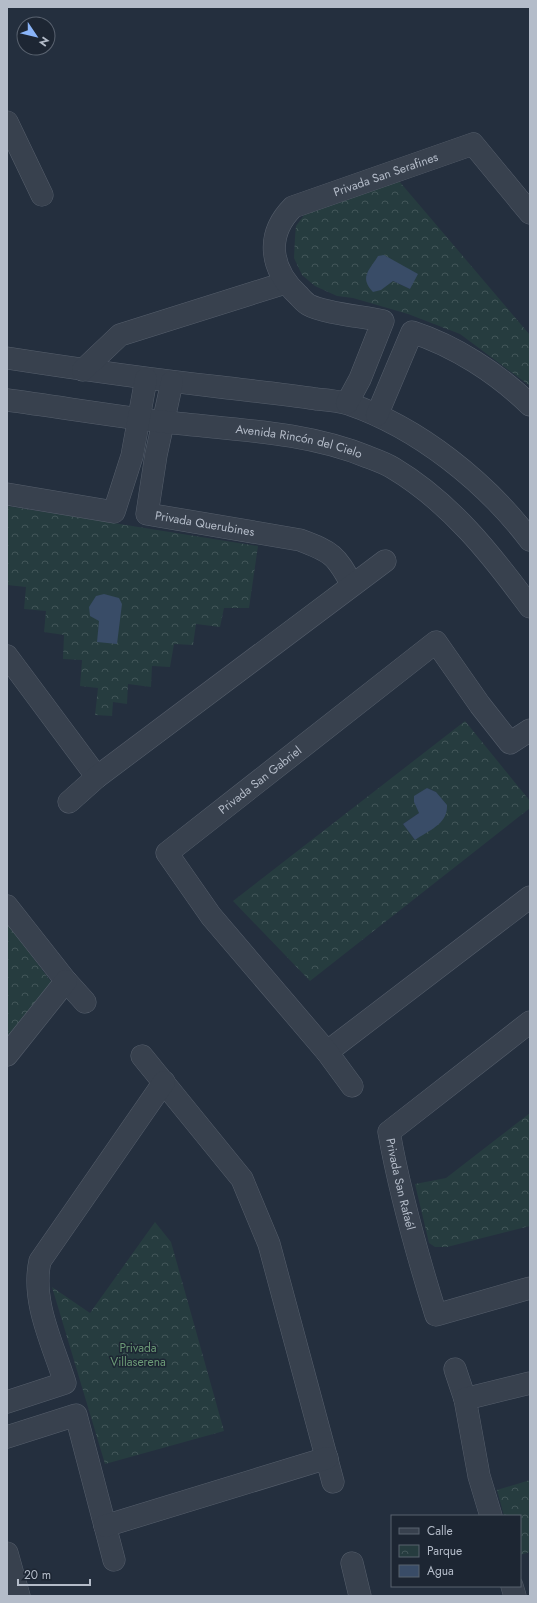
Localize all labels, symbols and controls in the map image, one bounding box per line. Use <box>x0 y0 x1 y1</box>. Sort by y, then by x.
north arrow <box>16 16 56 56</box>
text: N <box>35 34 53 50</box>
street label: Privada San Serafines <box>331 148 441 201</box>
street label: Avenida Rincón del Cielo <box>235 420 365 463</box>
street label: Privada Querubines <box>154 507 256 541</box>
street label: Privada San Gabriel <box>215 742 305 818</box>
street label: Privada San Rafaél <box>381 1136 420 1232</box>
park label: Privada Villaserena <box>110 1339 166 1371</box>
legend <box>391 1515 521 1587</box>
text: Calle <box>427 1522 453 1540</box>
text: Parque <box>427 1542 462 1560</box>
scale bar <box>18 1561 90 1587</box>
text: Agua <box>427 1562 454 1580</box>
text: 20 m <box>24 1566 51 1584</box>

